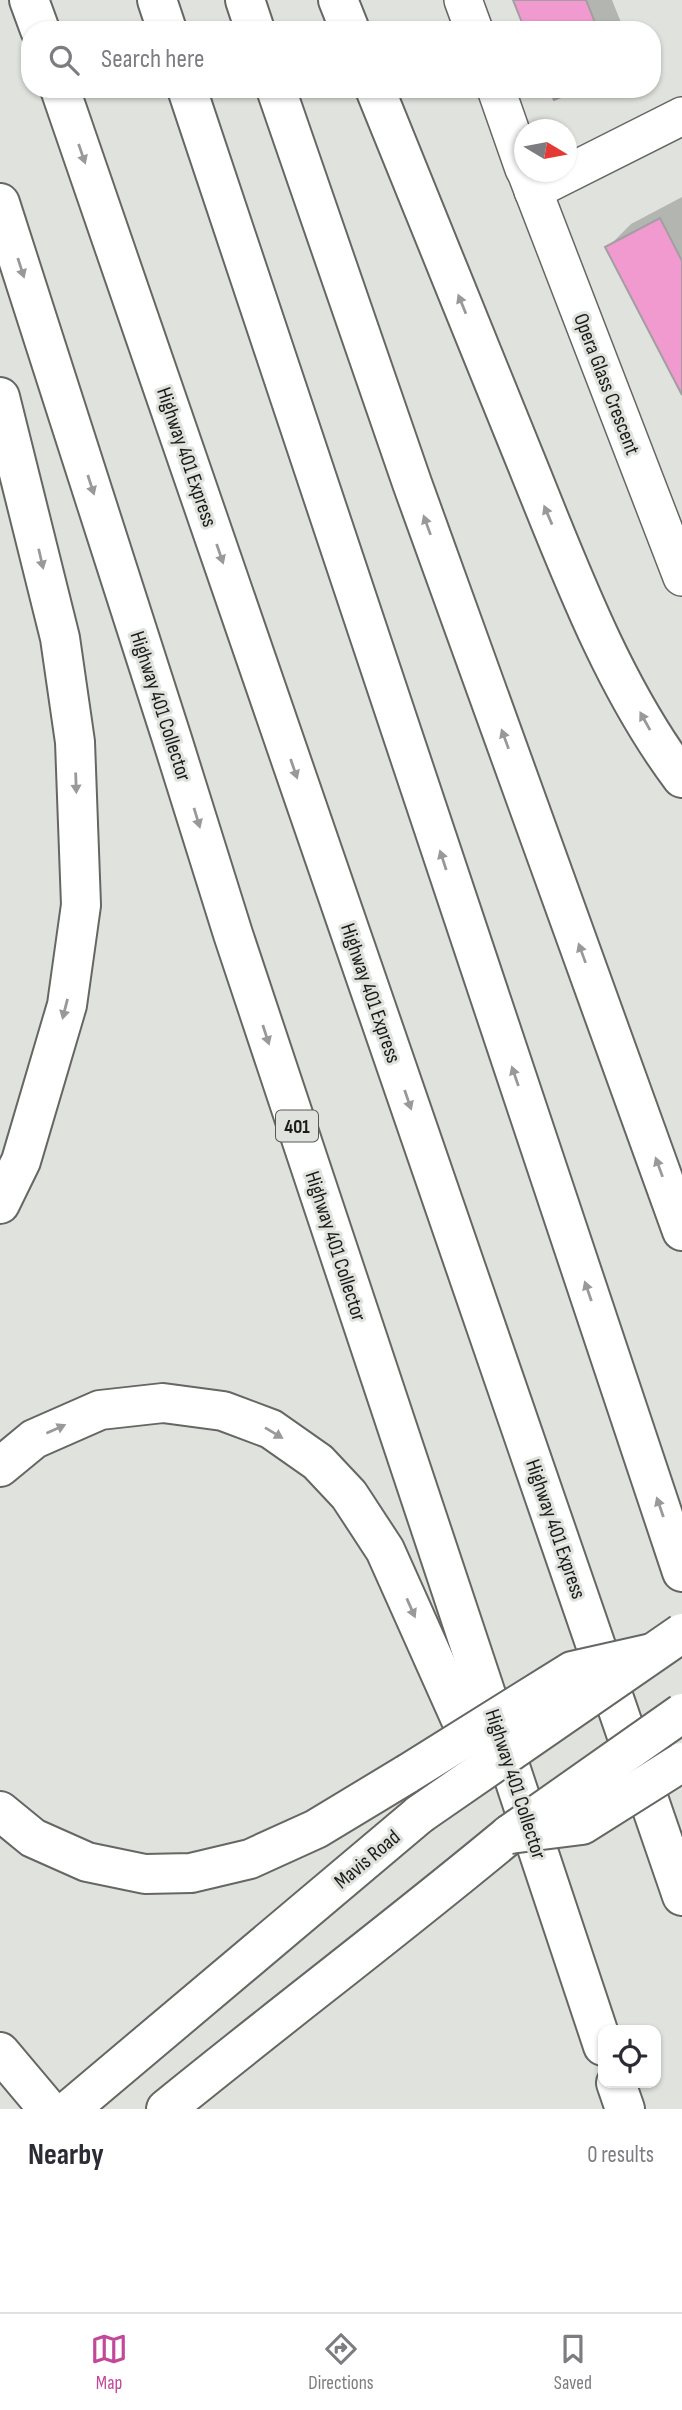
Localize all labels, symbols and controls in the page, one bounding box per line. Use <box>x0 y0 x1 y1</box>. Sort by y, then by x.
search box <box>21 21 661 98</box>
icon: search <box>45 41 83 79</box>
text: Search here <box>101 44 204 75</box>
north arrow <box>514 119 577 182</box>
one-way arrow <box>77 143 88 164</box>
one-way arrow <box>16 258 27 279</box>
one-way arrow <box>457 294 468 315</box>
street label: Opera Glass Crescent <box>568 310 645 458</box>
street label: Highway 401 Express <box>151 384 222 530</box>
one-way arrow <box>86 475 96 496</box>
one-way arrow <box>542 505 554 525</box>
one-way arrow <box>421 515 432 536</box>
one-way arrow <box>215 544 226 565</box>
one-way arrow <box>36 548 47 570</box>
street label: Highway 401 Collector <box>125 628 196 784</box>
one-way arrow <box>639 711 651 730</box>
one-way arrow <box>499 729 510 750</box>
one-way arrow <box>289 759 300 780</box>
one-way arrow <box>71 772 82 794</box>
one-way arrow <box>192 808 202 829</box>
one-way arrow <box>437 849 448 870</box>
street label: Highway 401 Express <box>335 920 406 1066</box>
one-way arrow <box>576 942 587 963</box>
one-way arrow <box>59 998 70 1020</box>
one-way arrow <box>261 1025 272 1046</box>
one-way arrow <box>509 1065 520 1086</box>
one-way arrow <box>403 1090 414 1111</box>
road number: 401 <box>276 1110 318 1142</box>
one-way arrow <box>653 1156 664 1177</box>
street label: Highway 401 Collector <box>300 1168 371 1324</box>
one-way arrow <box>582 1281 593 1302</box>
one-way arrow <box>46 1423 66 1435</box>
one-way arrow <box>264 1426 283 1439</box>
street label: Highway 401 Express <box>520 1456 591 1602</box>
one-way arrow <box>654 1496 665 1517</box>
one-way arrow <box>406 1597 417 1618</box>
street label: Highway 401 Collector <box>480 1706 551 1862</box>
street label: Mavis Road <box>329 1825 405 1894</box>
map controls <box>598 2025 661 2088</box>
button: locate <box>598 2025 661 2088</box>
text: Nearby <box>28 2137 104 2173</box>
text: 0 results <box>587 2141 654 2169</box>
tab: Map <box>90 2330 128 2395</box>
tab: Directions <box>308 2330 374 2395</box>
tab: Saved <box>554 2330 592 2395</box>

